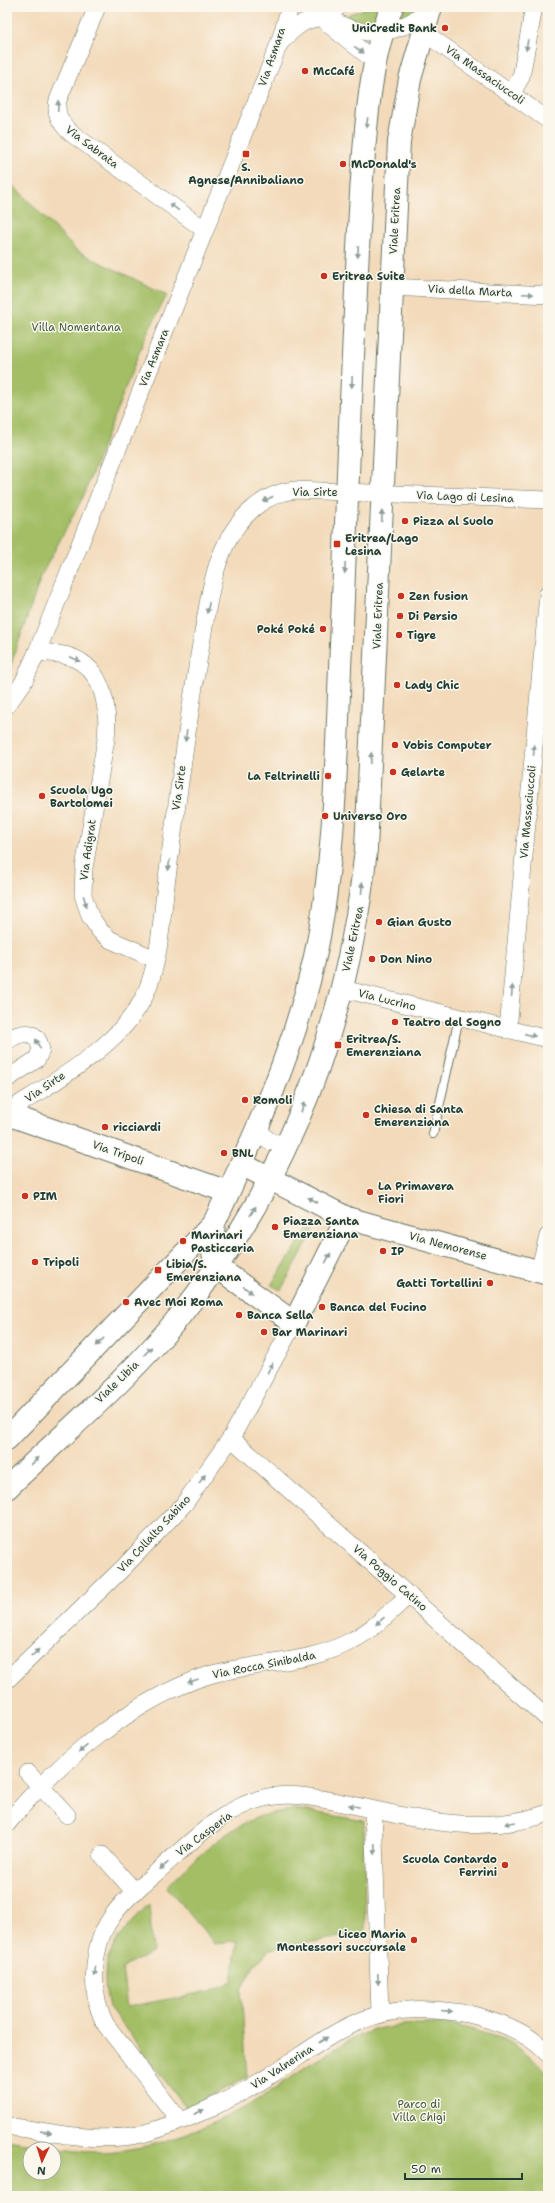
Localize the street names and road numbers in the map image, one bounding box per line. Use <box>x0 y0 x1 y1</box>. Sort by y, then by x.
street label: Via Asmara <box>255 25 289 89</box>
street label: Via Massaciuccoli <box>442 42 528 108</box>
street label: Via Sabrata <box>62 122 122 172</box>
street label: Viale Eritrea <box>386 187 404 255</box>
street label: Via della Marta <box>427 281 513 301</box>
street label: Via Asmara <box>136 326 173 389</box>
street label: Via Sirte <box>292 485 338 500</box>
street label: Via Lago di Lesina <box>416 488 514 506</box>
street label: Viale Eritrea <box>369 582 387 650</box>
street label: Via Sirte <box>168 764 190 812</box>
street label: Via Massaciuccoli <box>516 765 540 859</box>
street label: Via Adigrat <box>76 818 100 881</box>
street label: Viale Eritrea <box>339 905 367 973</box>
street label: Via Lucrino <box>356 986 418 1015</box>
street label: Via Sirte <box>22 1068 68 1106</box>
street label: Via Tripoli <box>90 1137 146 1169</box>
street label: Via Nemorense <box>407 1228 489 1264</box>
street label: Viale Libia <box>92 1357 142 1407</box>
street label: Via Collalto Sabino <box>114 1492 194 1576</box>
street label: Via Poggio Catino <box>349 1541 431 1615</box>
street label: Via Rocca Sinibalda <box>211 1648 317 1682</box>
street label: Via Casperia <box>173 1808 235 1860</box>
street label: Via Valnerina <box>248 2041 316 2093</box>

